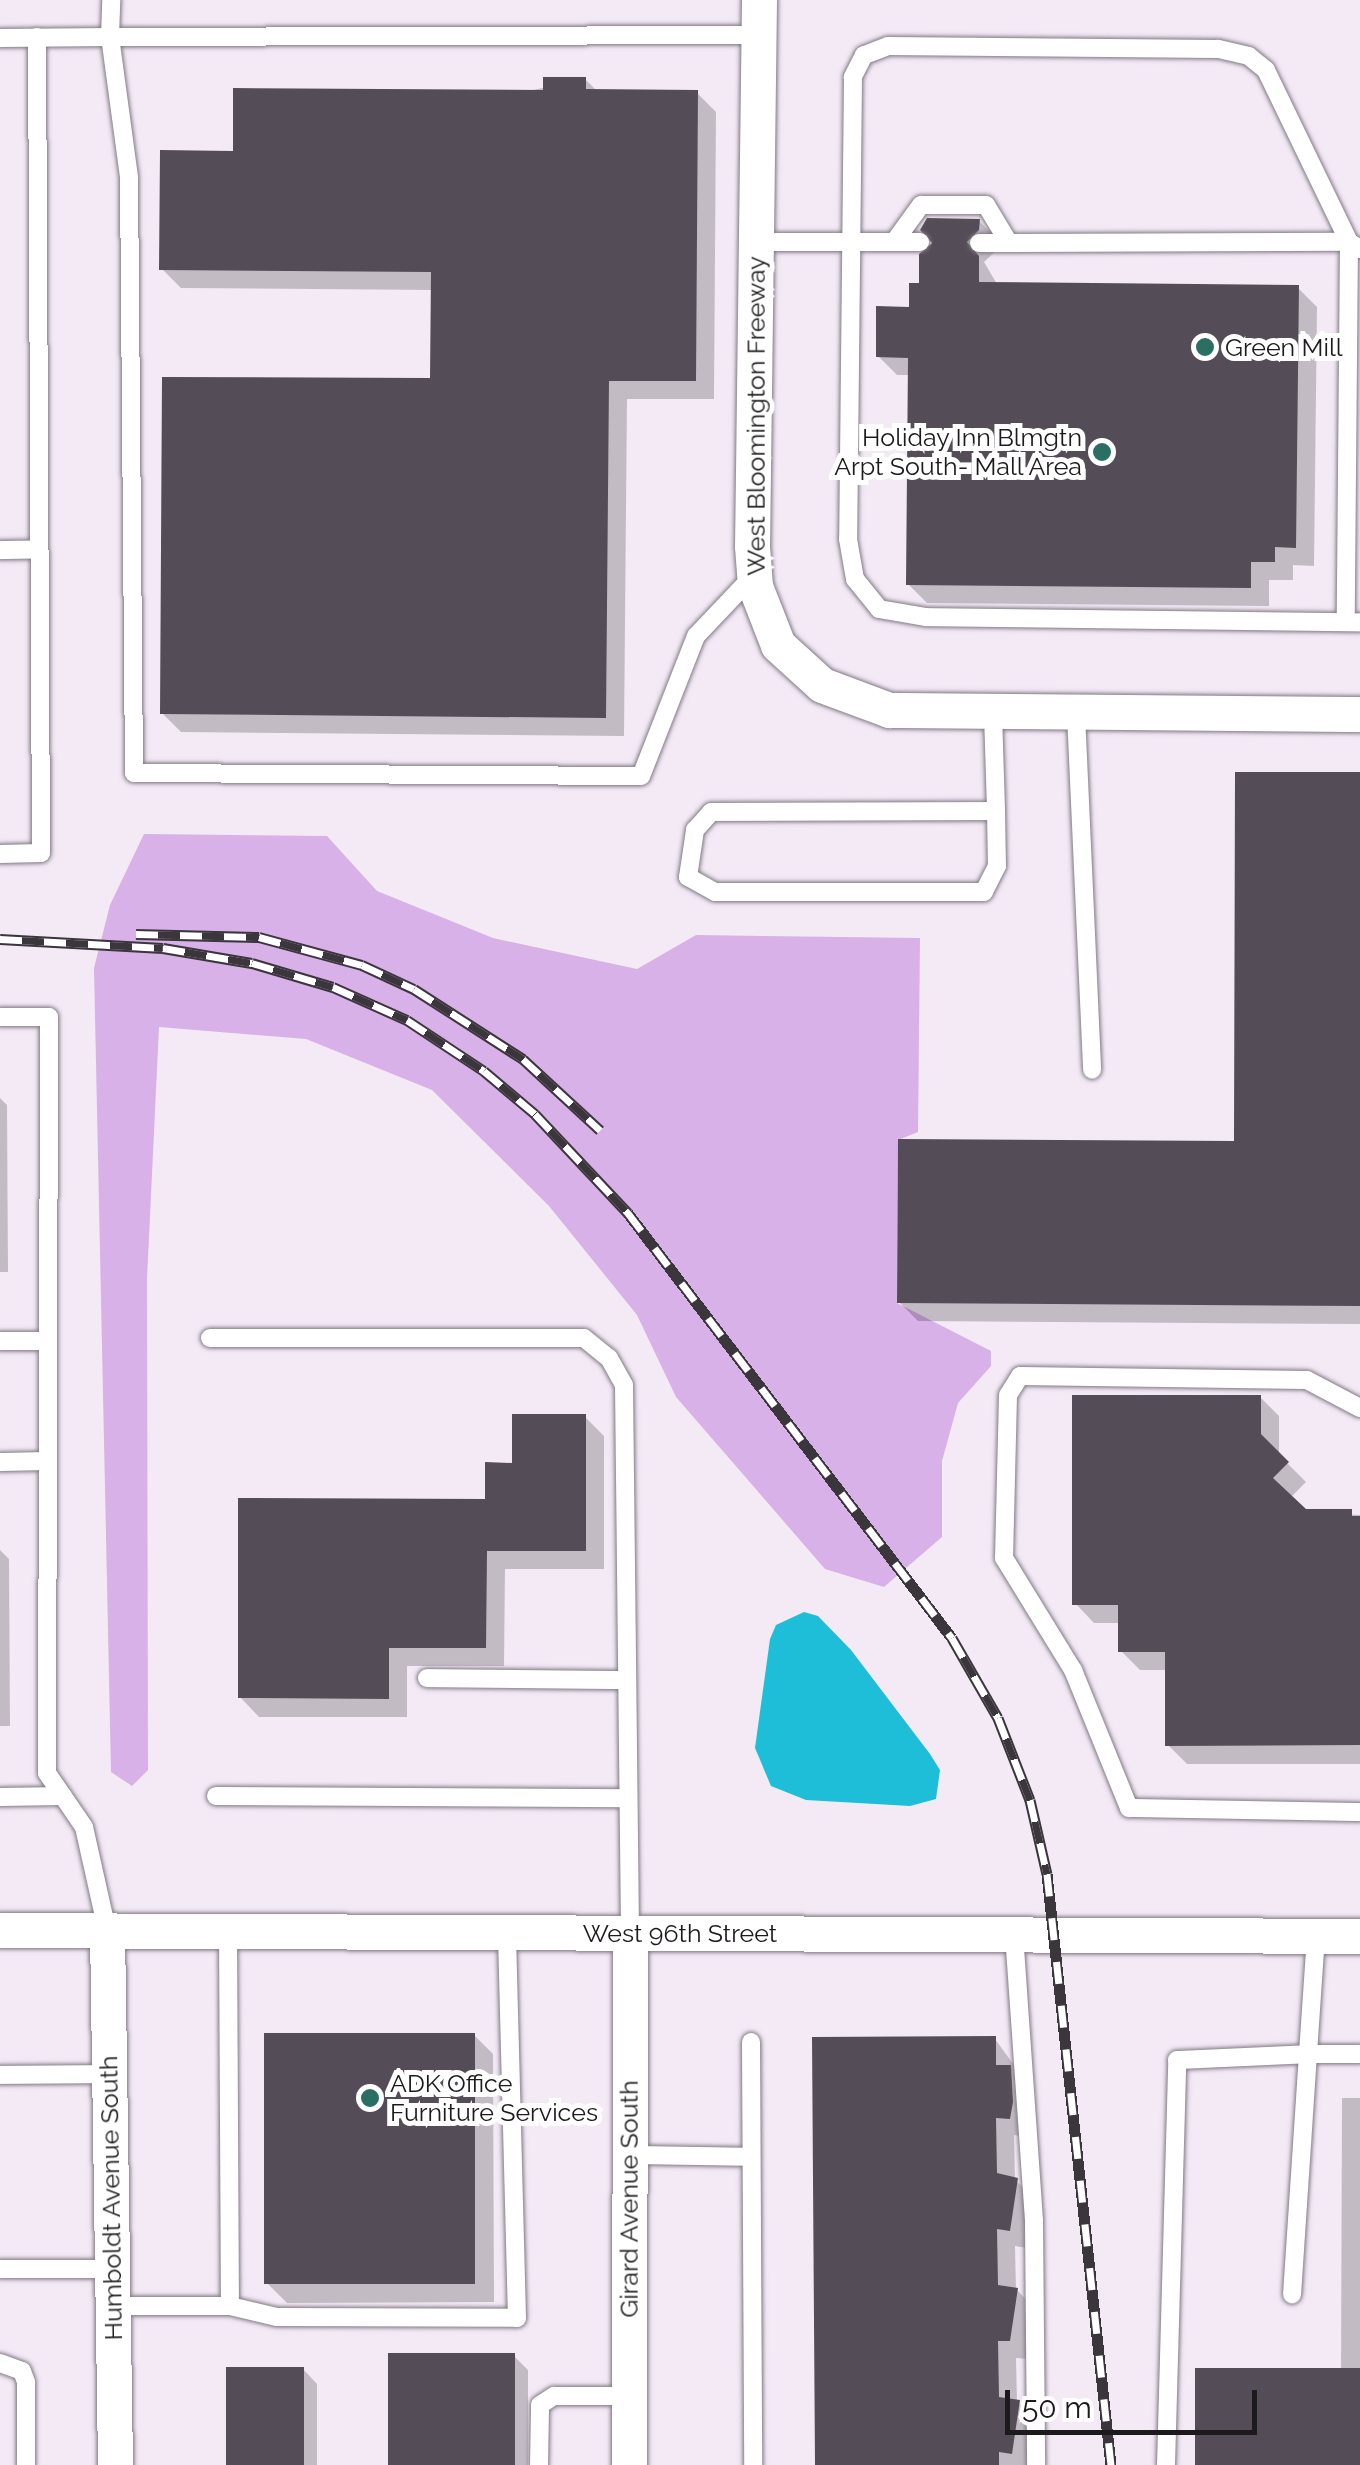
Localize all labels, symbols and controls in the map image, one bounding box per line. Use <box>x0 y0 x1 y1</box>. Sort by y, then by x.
street label: West Bloomington Freeway <box>741 256 771 576</box>
place label: Green Mill <box>1225 332 1343 362</box>
marker: Green Mill <box>1194 336 1216 358</box>
place label: Holiday Inn Blmgtn Arpt South- Mall Area <box>833 423 1082 482</box>
marker: Holiday Inn Blmgtn Arpt South- Mall Area <box>1091 441 1113 463</box>
street label: West 96th Street <box>583 1918 777 1948</box>
street label: Humboldt Avenue South <box>94 2055 128 2341</box>
place label: ADK Office Furniture Services <box>390 2069 598 2128</box>
street label: Girard Avenue South <box>614 2080 644 2318</box>
marker: ADK Office Furniture Services <box>359 2087 381 2109</box>
scale bar <box>1010 2370 1262 2432</box>
text: 50 m <box>1022 2390 1092 2425</box>

